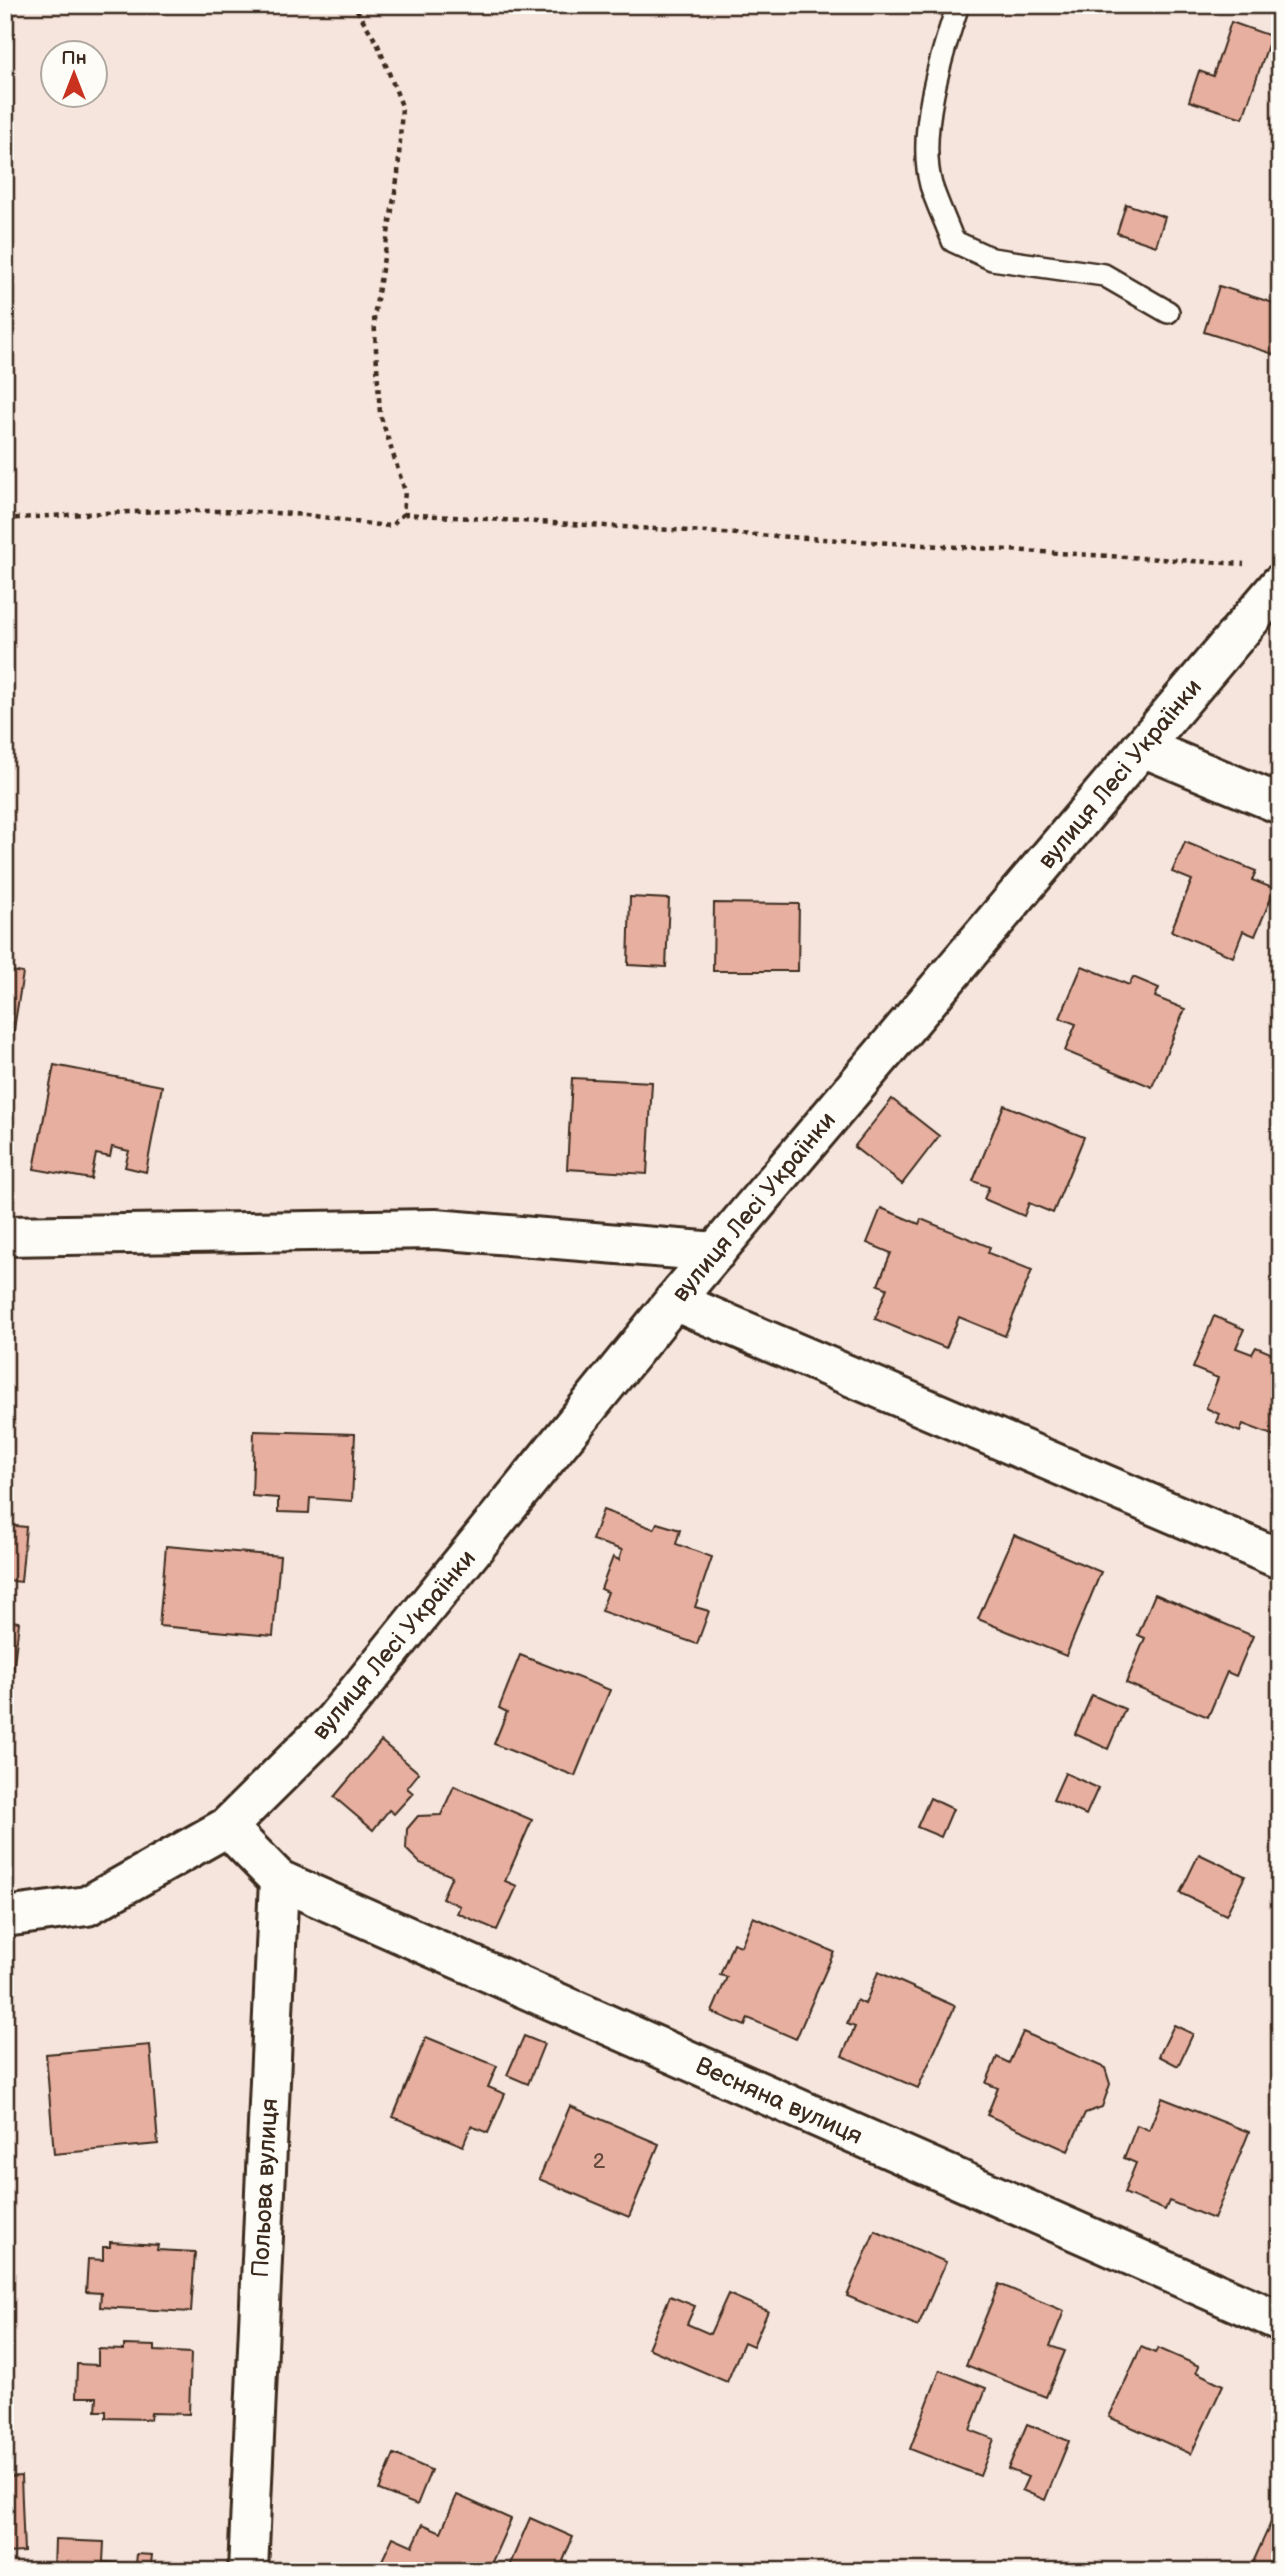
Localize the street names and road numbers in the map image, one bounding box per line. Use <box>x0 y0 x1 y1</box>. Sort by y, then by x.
street label: вулиця Лесі Українки <box>1032 673 1208 875</box>
street label: вулиця Лесі Українки <box>666 1106 842 1308</box>
street label: вулиця Лесі Українки <box>306 1544 482 1746</box>
street label: Весняна вулиця <box>691 2051 867 2151</box>
street label: Польова вулиця <box>246 2098 284 2278</box>

